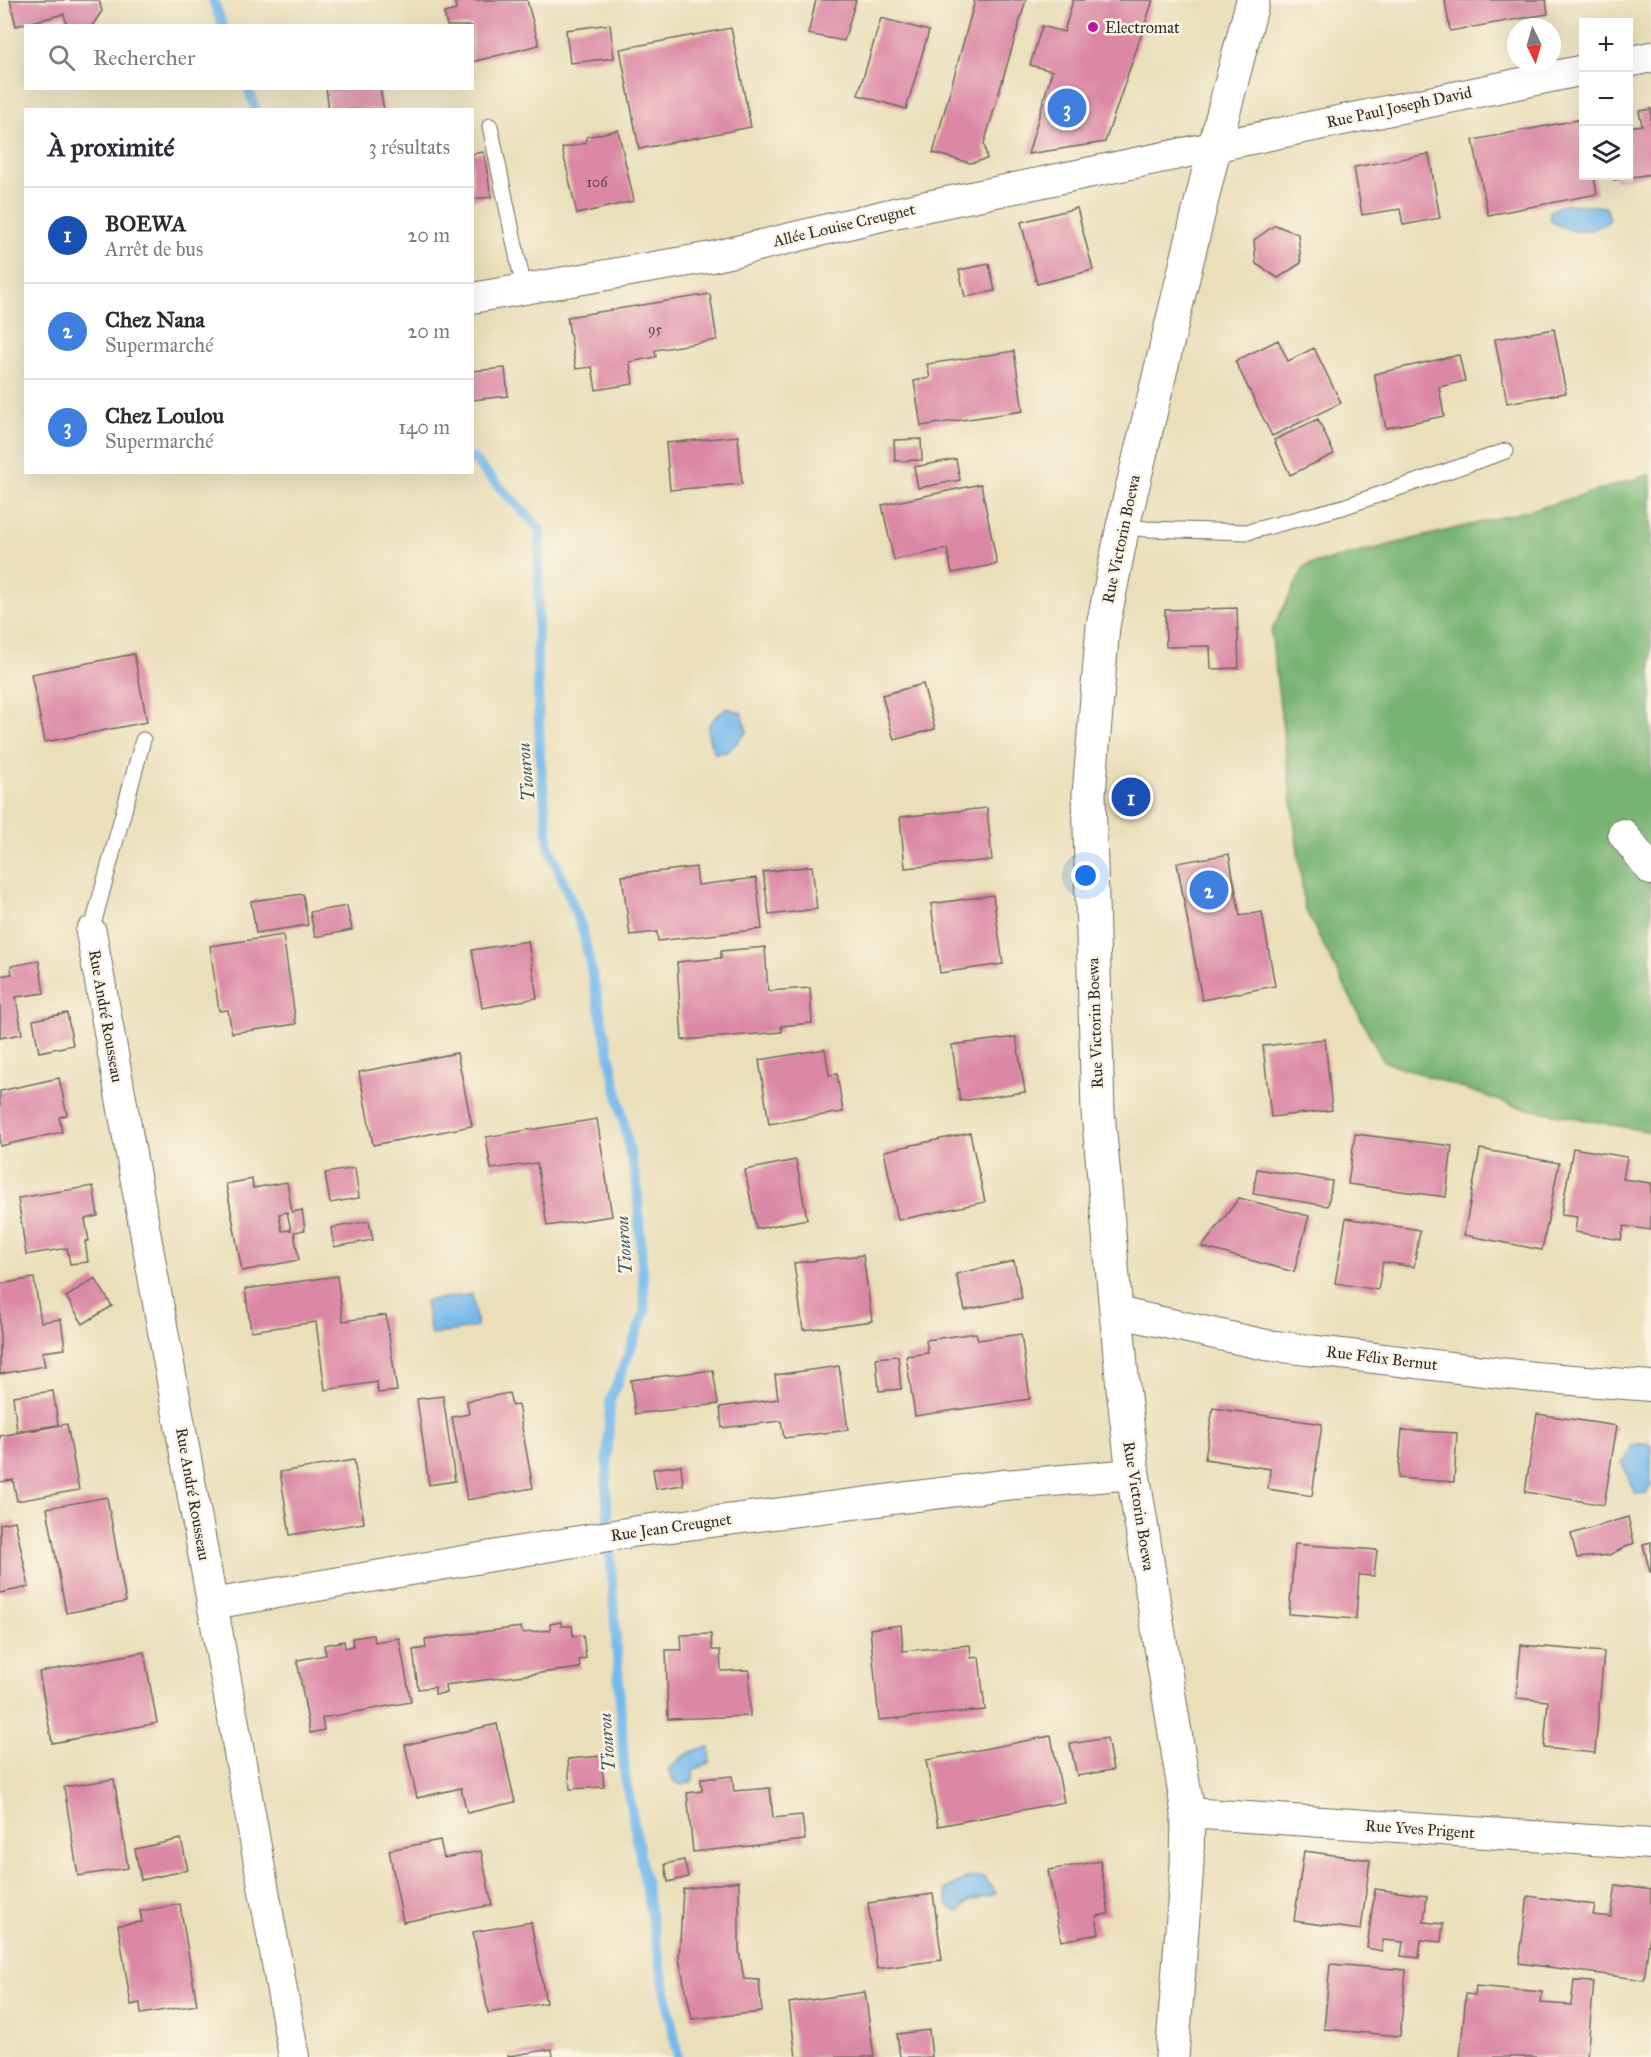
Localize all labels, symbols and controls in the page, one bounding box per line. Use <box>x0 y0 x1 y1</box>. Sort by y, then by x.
place label: Electromat <box>1105 18 1180 37</box>
north arrow <box>1507 18 1561 72</box>
map controls <box>1579 18 1633 180</box>
button: + <box>1579 18 1633 72</box>
marker: Electromat <box>1086 20 1100 34</box>
search box <box>24 24 474 90</box>
icon: search <box>45 41 78 74</box>
text: Rechercher <box>93 44 195 71</box>
button: − <box>1579 72 1633 126</box>
street label: Rue Paul Joseph David <box>1325 82 1474 133</box>
pin: 3 <box>1048 86 1086 130</box>
button: layers <box>1579 126 1633 180</box>
text: À proximité <box>48 131 174 163</box>
text: 3 résultats <box>369 135 450 159</box>
house number: 106 <box>587 174 608 191</box>
street label: Allée Louise Creugnet <box>770 199 918 252</box>
text: BOEWA <box>105 210 186 237</box>
text: 1 <box>64 223 71 247</box>
text: 20 m <box>407 223 450 247</box>
text: Arrêt de bus <box>105 237 203 261</box>
text: Chez Nana <box>105 306 205 333</box>
text: 2 <box>63 319 72 343</box>
text: 20 m <box>407 319 450 343</box>
house number: 95 <box>648 321 663 338</box>
text: Supermarché <box>105 333 214 357</box>
text: Chez Loulou <box>105 402 224 429</box>
text: 3 <box>64 415 72 439</box>
text: 140 m <box>398 415 450 439</box>
text: Supermarché <box>105 429 214 453</box>
street label: Rue Victorin Boewa <box>1098 473 1144 605</box>
water label: Tiourou <box>512 742 540 802</box>
pin: 1 <box>1112 774 1150 820</box>
your location <box>1071 861 1100 890</box>
pin: 2 <box>1190 868 1228 912</box>
street label: Rue André Rousseau <box>85 948 127 1084</box>
street label: Rue Victorin Boewa <box>1083 957 1107 1089</box>
water label: Tiourou <box>611 1215 637 1275</box>
street label: Rue Félix Bernut <box>1325 1342 1439 1374</box>
street label: Rue André Rousseau <box>172 1426 214 1562</box>
street label: Rue Victorin Boewa <box>1119 1440 1159 1572</box>
street label: Rue Jean Creugnet <box>609 1509 733 1546</box>
water label: Tiourou <box>594 1712 620 1772</box>
street label: Rue Yves Prigent <box>1365 1816 1476 1843</box>

